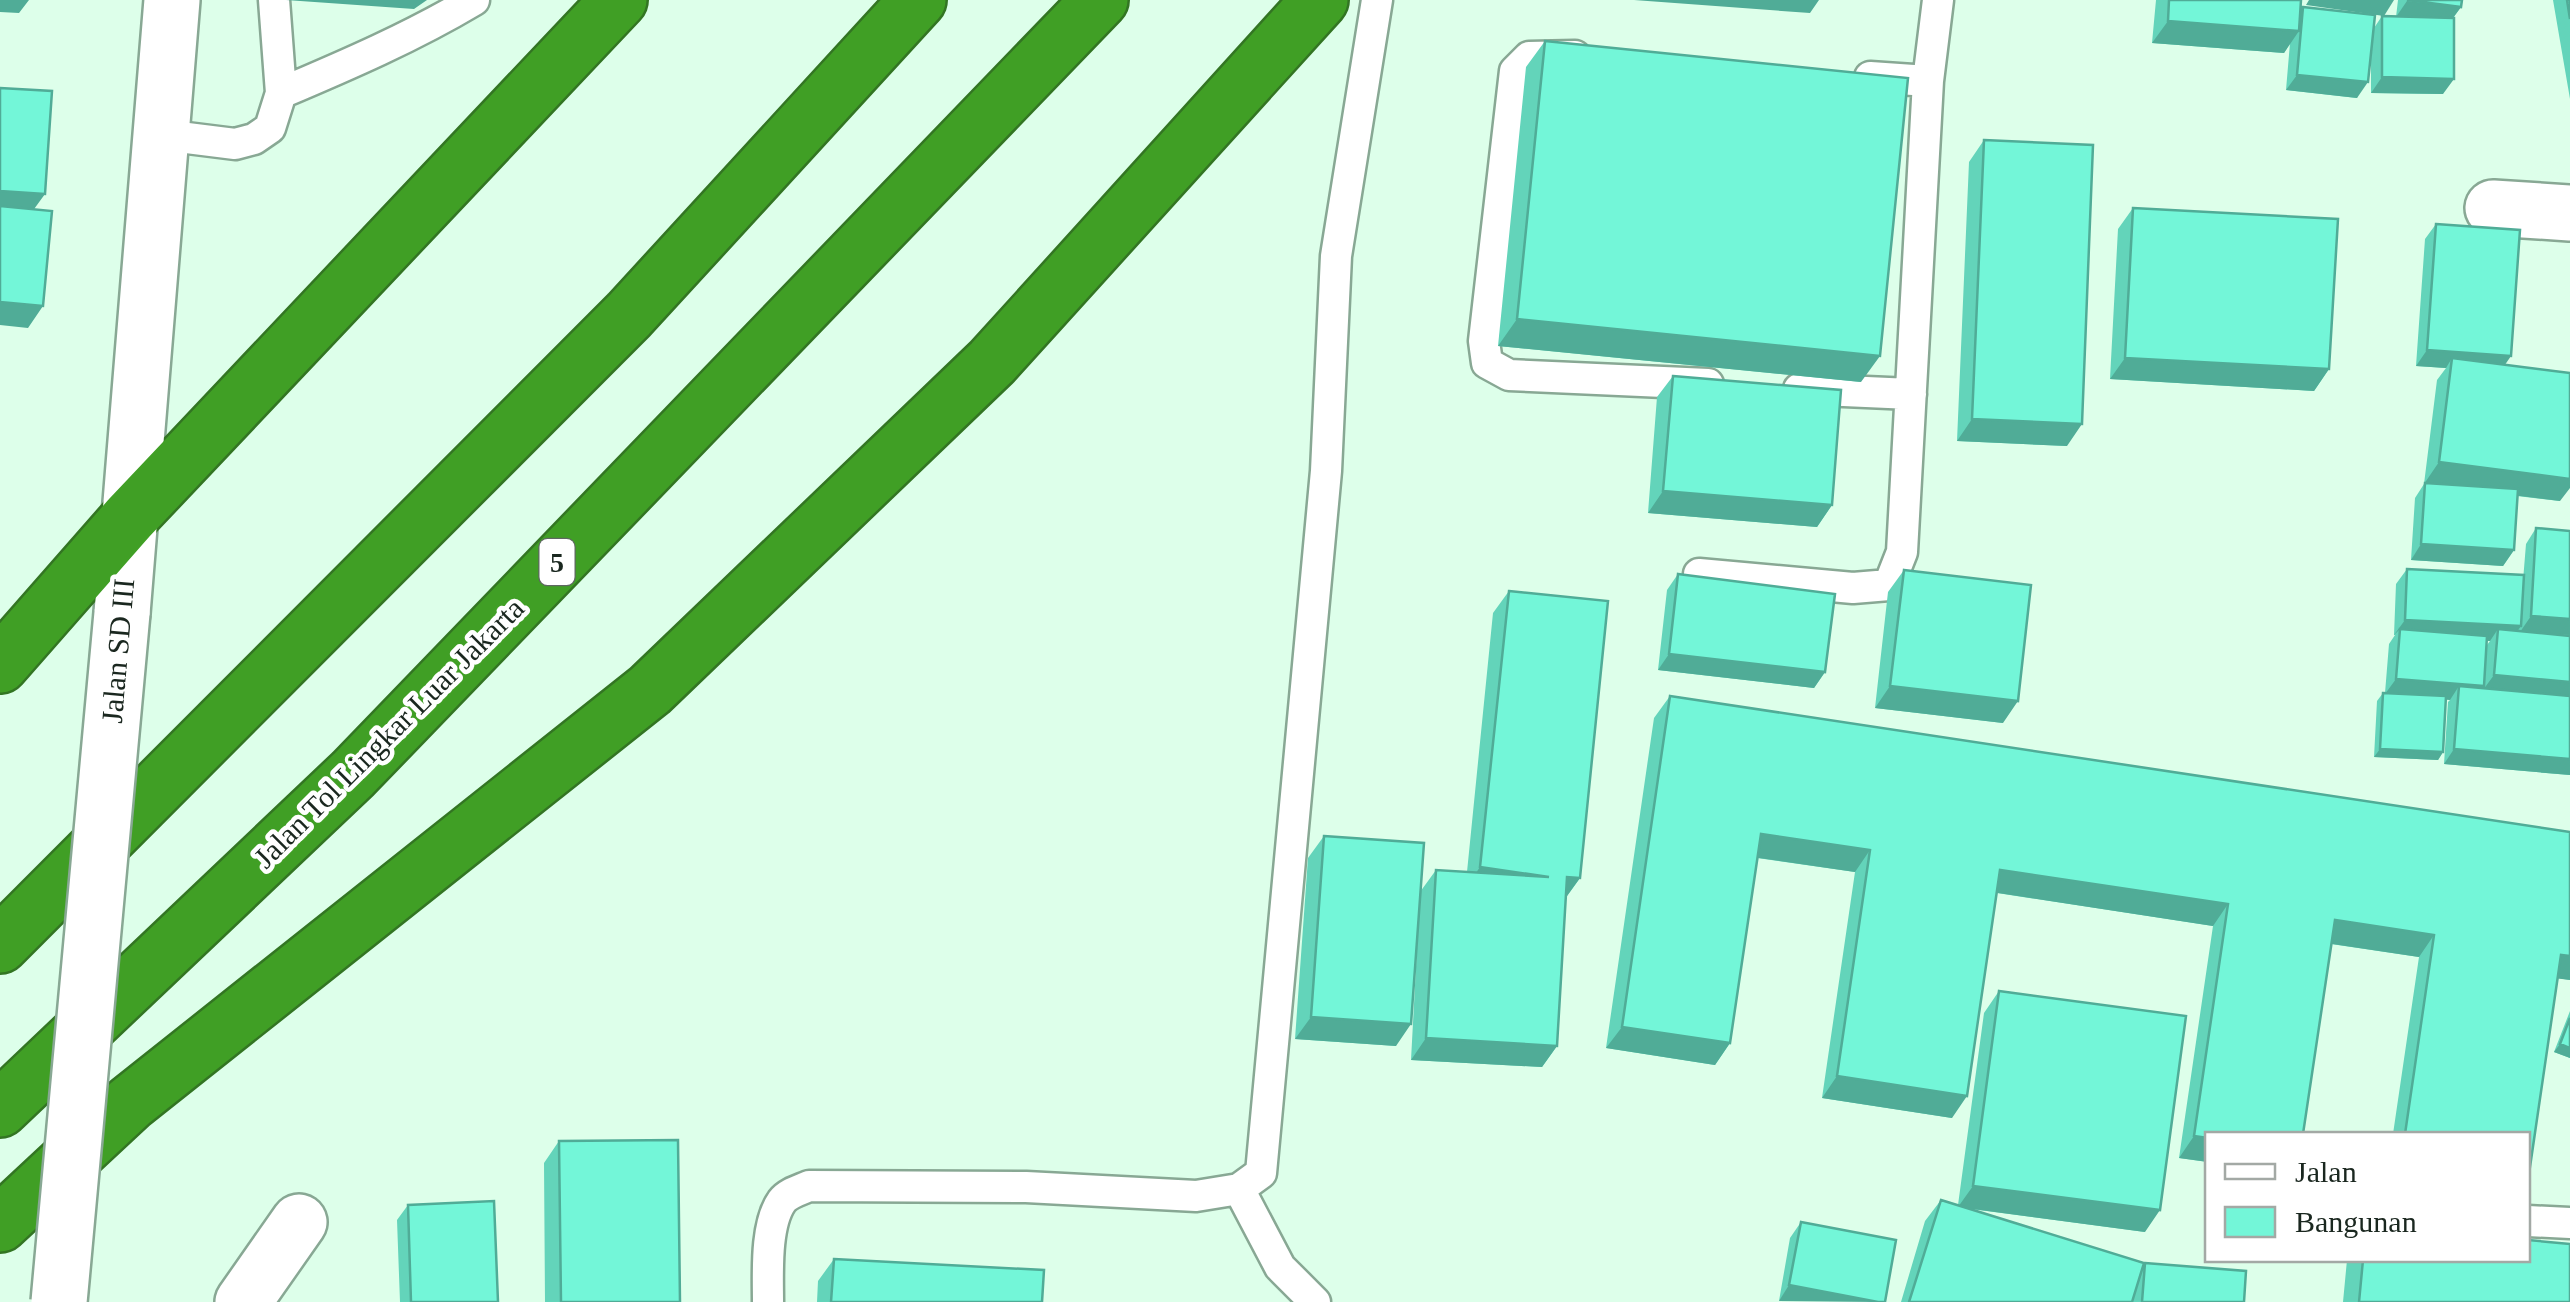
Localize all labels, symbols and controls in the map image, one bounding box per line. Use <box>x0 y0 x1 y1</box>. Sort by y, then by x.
road number: 5 <box>540 539 574 585</box>
street label: Jalan SD III <box>95 577 140 725</box>
street label: Jalan Tol Lingkar Luar Jakarta <box>247 591 530 874</box>
legend <box>2205 1132 2530 1262</box>
text: Jalan <box>2295 1155 2357 1188</box>
text: Bangunan <box>2295 1205 2417 1238</box>

